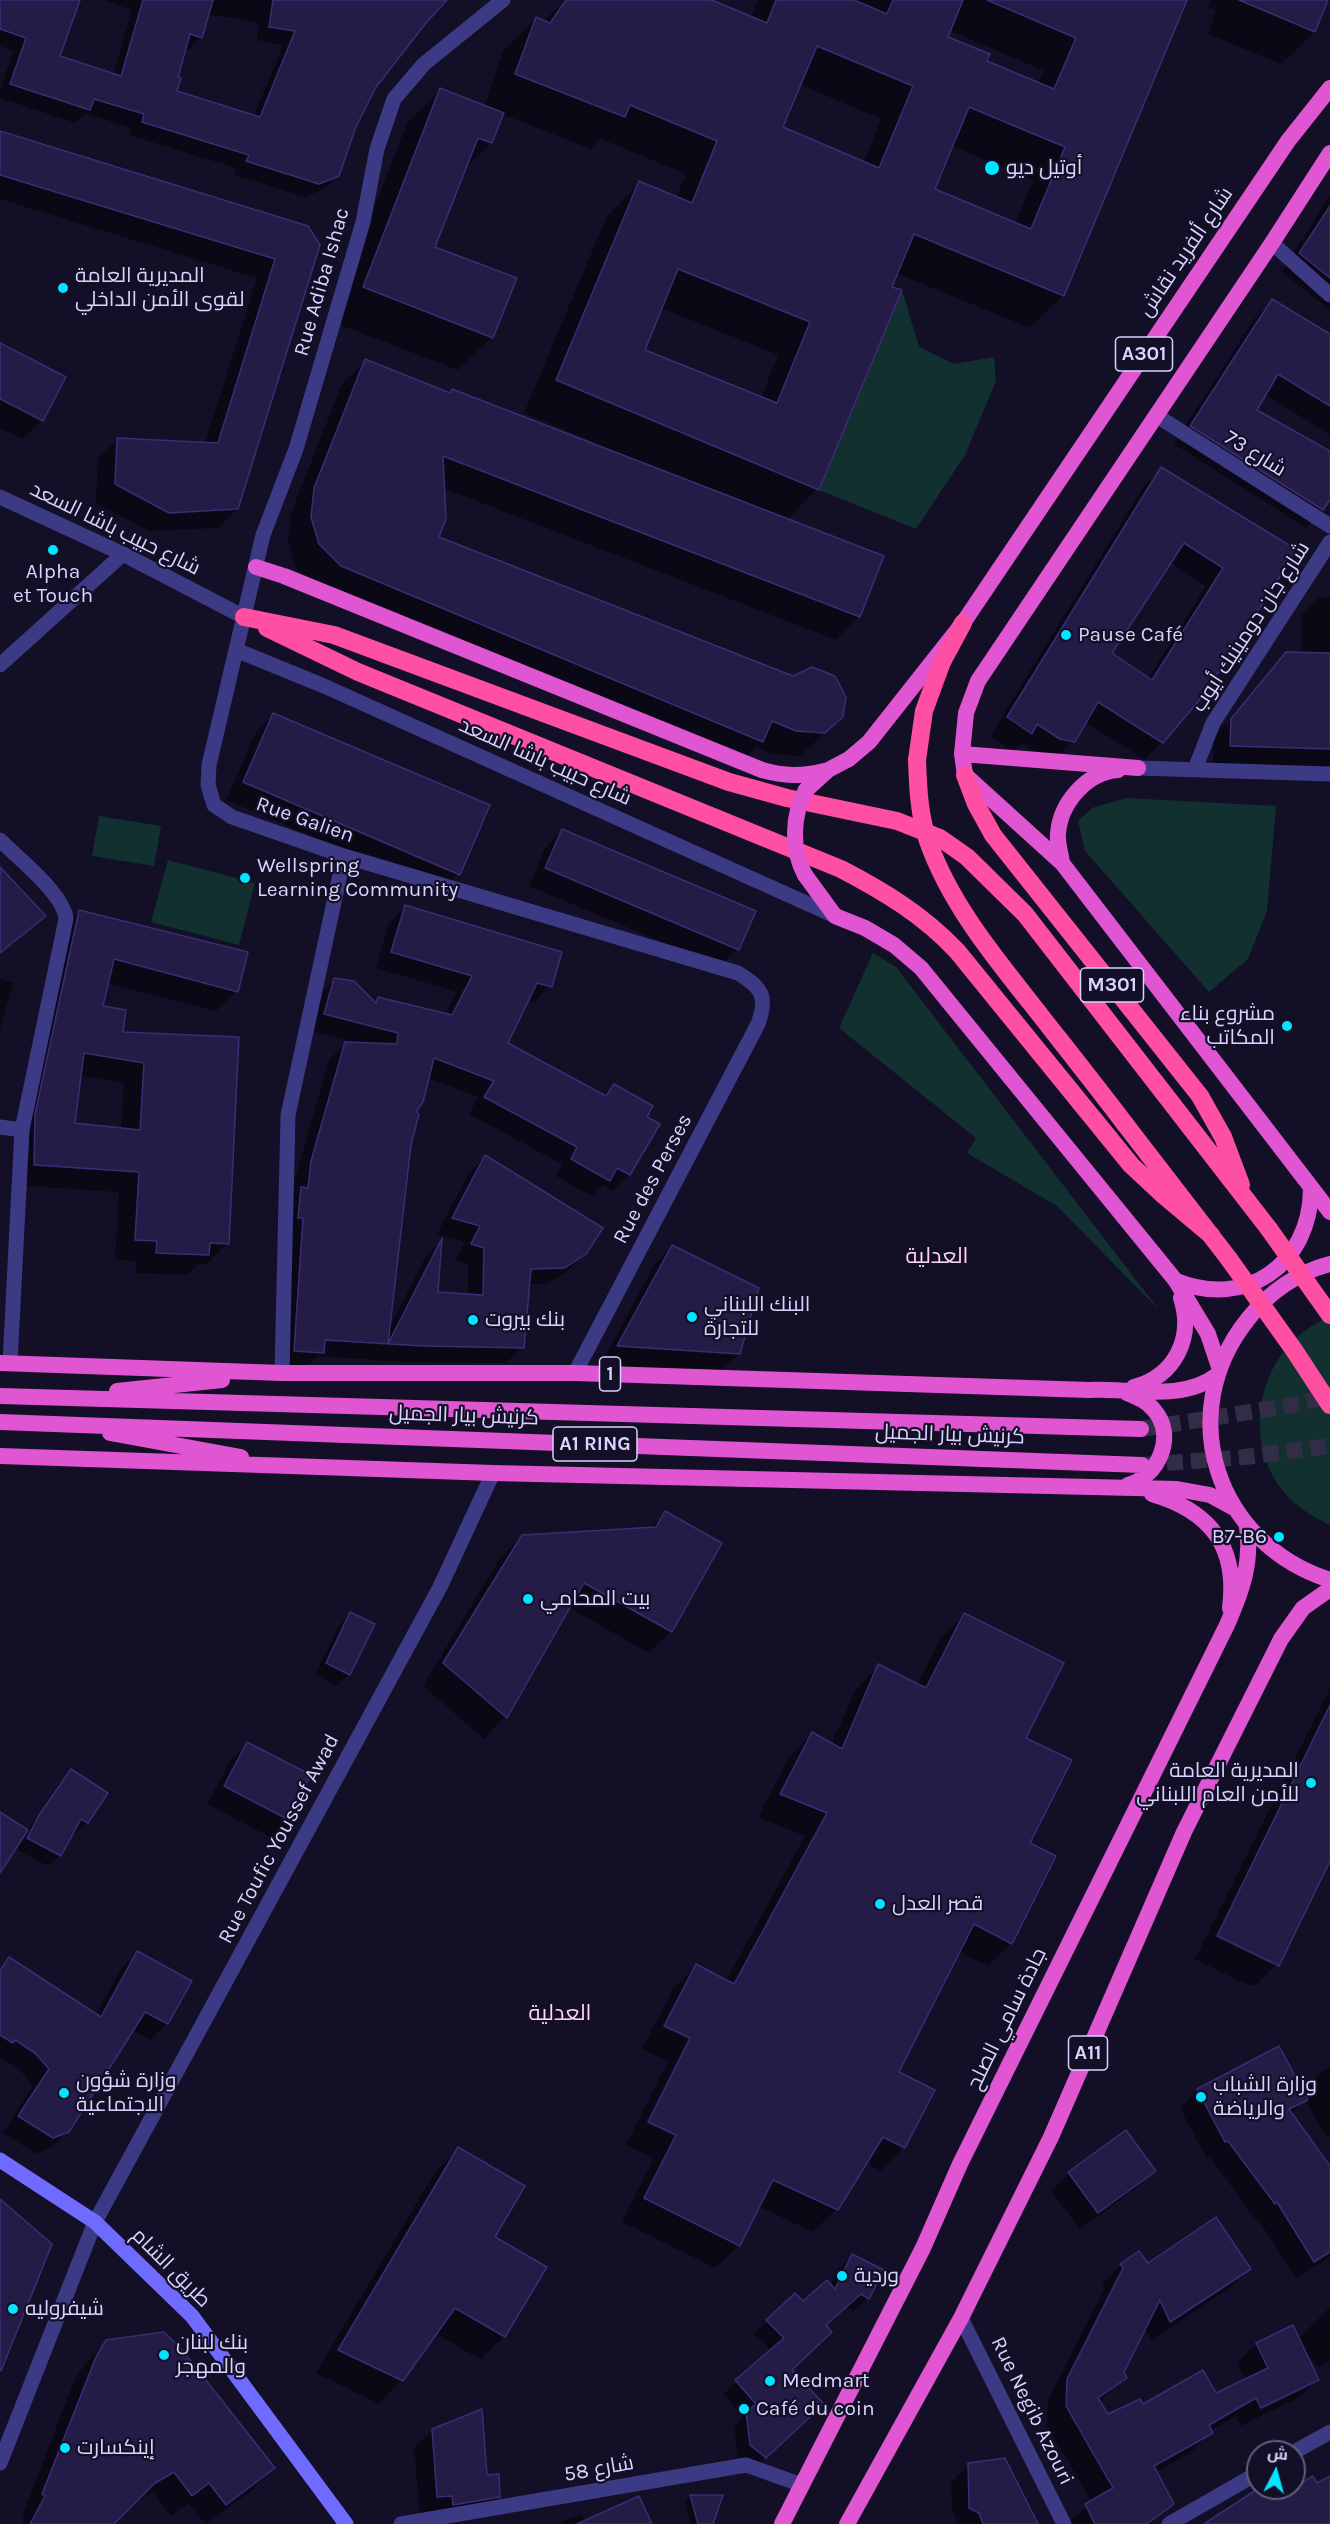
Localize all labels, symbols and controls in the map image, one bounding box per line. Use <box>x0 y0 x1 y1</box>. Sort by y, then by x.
place label: أوتيل ديو <box>1006 155 1082 181</box>
marker: أوتيل ديو <box>983 159 1001 177</box>
street label: شارع ألفريد نقاش <box>1133 182 1239 322</box>
street label: Rue Adiba Ishac <box>289 205 355 359</box>
place label: المديرية العامة لقوى الأمن الداخلي <box>75 263 245 313</box>
marker: المديرية العامة لقوى الأمن الداخلي <box>56 281 70 295</box>
road number: A301 <box>1116 337 1172 371</box>
street label: شارع 73 <box>1220 425 1290 483</box>
street label: شارع حبيب باشا السعد <box>26 477 204 581</box>
street label: شارع جان دومينيك أيوب <box>1186 537 1316 717</box>
marker: Alpha et Touch <box>46 543 60 557</box>
place label: Alpha et Touch <box>13 559 93 609</box>
place label: Pause Café <box>1078 622 1183 648</box>
marker: Pause Café <box>1059 628 1073 642</box>
street label: شارع حبيب باشا السعد <box>455 713 635 811</box>
street label: Rue Galien <box>253 791 357 849</box>
place label: Wellspring Learning Community <box>257 853 458 903</box>
marker: Wellspring Learning Community <box>238 871 252 885</box>
road number: M301 <box>1080 968 1144 1002</box>
place label: مشروع بناء المكاتب <box>1180 1001 1275 1051</box>
marker: مشروع بناء المكاتب <box>1280 1019 1294 1033</box>
street label: Rue des Perses <box>608 1110 698 1248</box>
district label: العدلية <box>906 1244 968 1270</box>
place label: البنك اللبناني للتجارة <box>704 1292 811 1342</box>
place label: بنك بيروت <box>485 1307 565 1333</box>
marker: البنك اللبناني للتجارة <box>685 1310 699 1324</box>
marker: بنك بيروت <box>466 1313 480 1327</box>
road number: 1 <box>600 1357 620 1391</box>
street label: كرنيش بيار الجميل <box>389 1401 539 1431</box>
street label: كرنيش بيار الجميل <box>875 1420 1025 1450</box>
road number: A1 RING <box>553 1427 637 1461</box>
place label: B7-B6 <box>1212 1524 1267 1550</box>
marker: B7-B6 <box>1272 1530 1286 1544</box>
place label: بيت المحامي <box>540 1586 650 1612</box>
marker: بيت المحامي <box>521 1592 535 1606</box>
street label: Rue Toufic Youssef Awad <box>213 1730 345 1948</box>
place label: المديرية العامة للأمن العام اللبناني <box>1136 1758 1299 1808</box>
marker: المديرية العامة للأمن العام اللبناني <box>1304 1776 1318 1790</box>
place label: قصر العدل <box>892 1891 983 1917</box>
marker: قصر العدل <box>873 1897 887 1911</box>
street label: جادة سامي الصلح <box>962 1944 1052 2094</box>
district label: العدلية <box>529 2001 591 2027</box>
road number: A11 <box>1068 2036 1108 2070</box>
place label: وزارة شؤون الاجتماعية <box>76 2068 176 2118</box>
place label: وزارة الشباب والرياضة <box>1213 2072 1317 2122</box>
marker: وزارة شؤون الاجتماعية <box>57 2086 71 2100</box>
marker: وزارة الشباب والرياضة <box>1194 2090 1208 2104</box>
street label: طريق الشام <box>126 2223 216 2313</box>
place label: وردية <box>854 2263 899 2289</box>
marker: وردية <box>835 2269 849 2283</box>
place label: شيفروليه <box>25 2296 104 2322</box>
marker: شيفروليه <box>6 2302 20 2316</box>
place label: بنك لبنان والمهجر <box>176 2330 248 2380</box>
street label: Rue Negib Azouri <box>985 2333 1079 2489</box>
marker: بنك لبنان والمهجر <box>157 2348 171 2362</box>
place label: Medmart <box>782 2368 870 2394</box>
marker: Medmart <box>763 2374 777 2388</box>
place label: Café du coin <box>756 2396 875 2422</box>
marker: Café du coin <box>737 2402 751 2416</box>
place label: إينكسارت <box>77 2435 155 2461</box>
north arrow <box>1246 2440 1306 2500</box>
marker: إينكسارت <box>58 2441 72 2455</box>
text: ش <box>1267 2443 1289 2464</box>
street label: شارع 58 <box>562 2450 636 2488</box>

